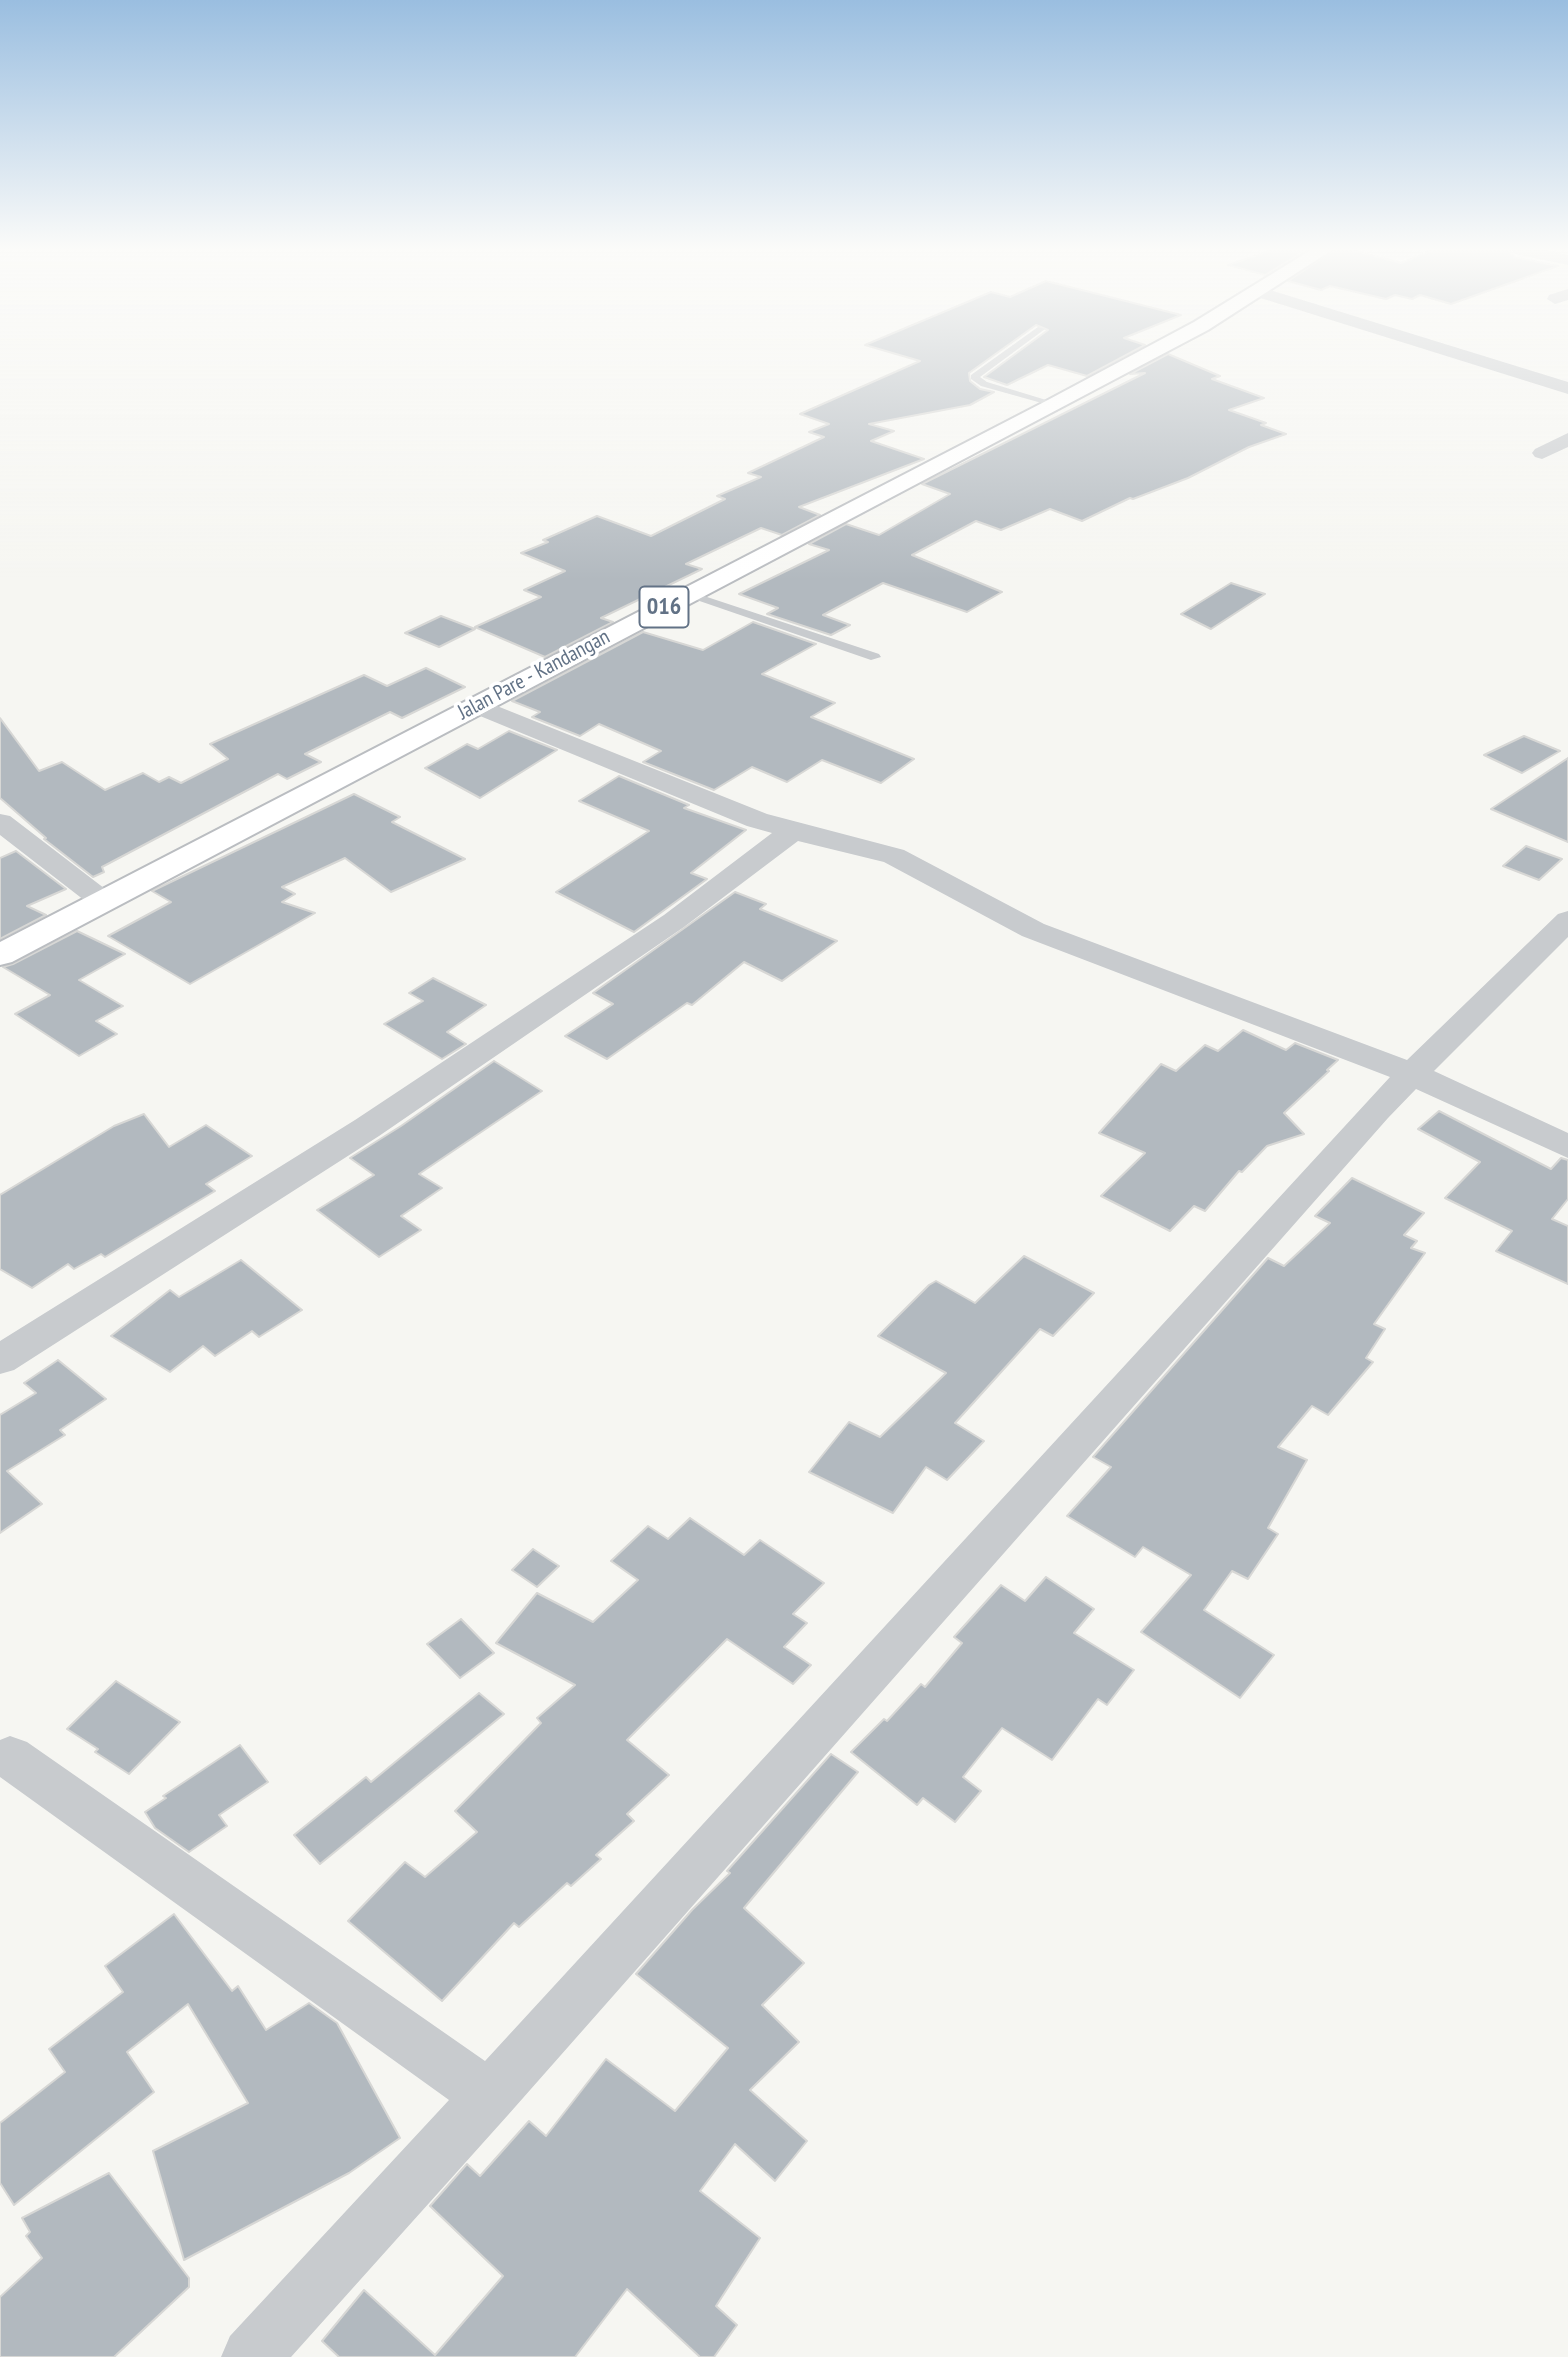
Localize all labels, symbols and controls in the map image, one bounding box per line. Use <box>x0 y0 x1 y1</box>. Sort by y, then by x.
road number: 016 <box>640 586 688 628</box>
street label: Jalan Pare - Kandangan <box>454 624 614 726</box>

